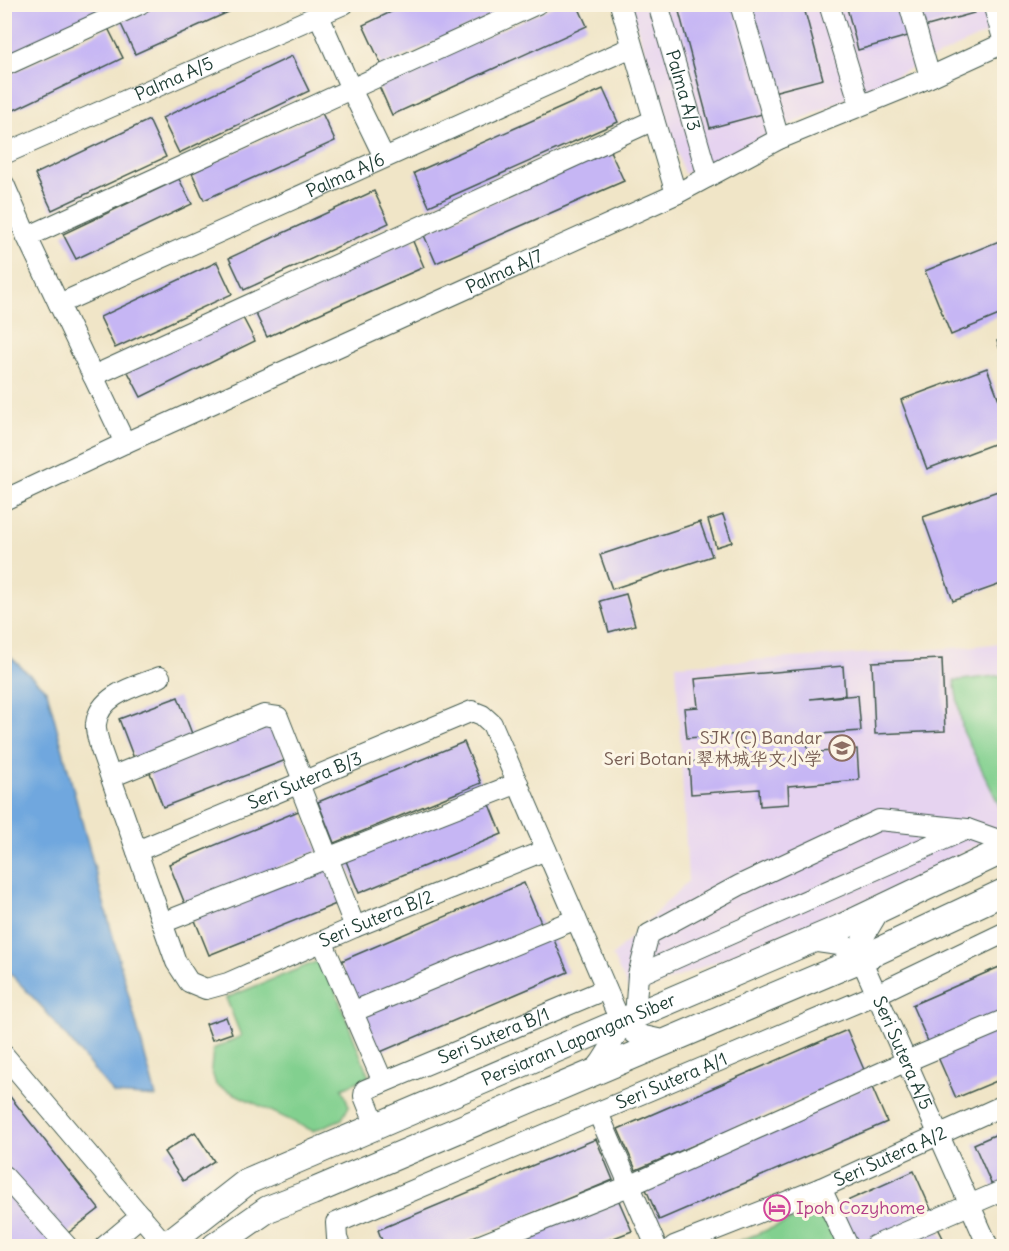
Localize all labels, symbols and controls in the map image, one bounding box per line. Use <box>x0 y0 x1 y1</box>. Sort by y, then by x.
street label: Palma A/3 <box>661 47 706 134</box>
street label: Palma A/5 <box>131 51 217 106</box>
street label: Palma A/6 <box>302 147 388 203</box>
street label: Palma A/7 <box>462 244 546 299</box>
place label: SJK (C) Bandar Seri Botani 翠林城华文小学 <box>604 726 823 770</box>
school or university icon: SJK (C) Bandar Seri Botani 翠林城华文小学 <box>827 733 857 763</box>
street label: Seri Sutera B/3 <box>244 746 365 814</box>
street label: Seri Sutera B/2 <box>315 885 437 952</box>
street label: Persiaran Lapangan Siber <box>478 987 680 1091</box>
street label: Seri Sutera A/5 <box>868 992 938 1113</box>
street label: Seri Sutera B/1 <box>434 1002 553 1069</box>
street label: Seri Sutera A/1 <box>612 1047 730 1114</box>
street label: Seri Sutera A/2 <box>830 1121 950 1192</box>
hotel icon: Ipoh Cozyhome <box>762 1193 792 1223</box>
place label: Ipoh Cozyhome <box>796 1196 925 1219</box>

